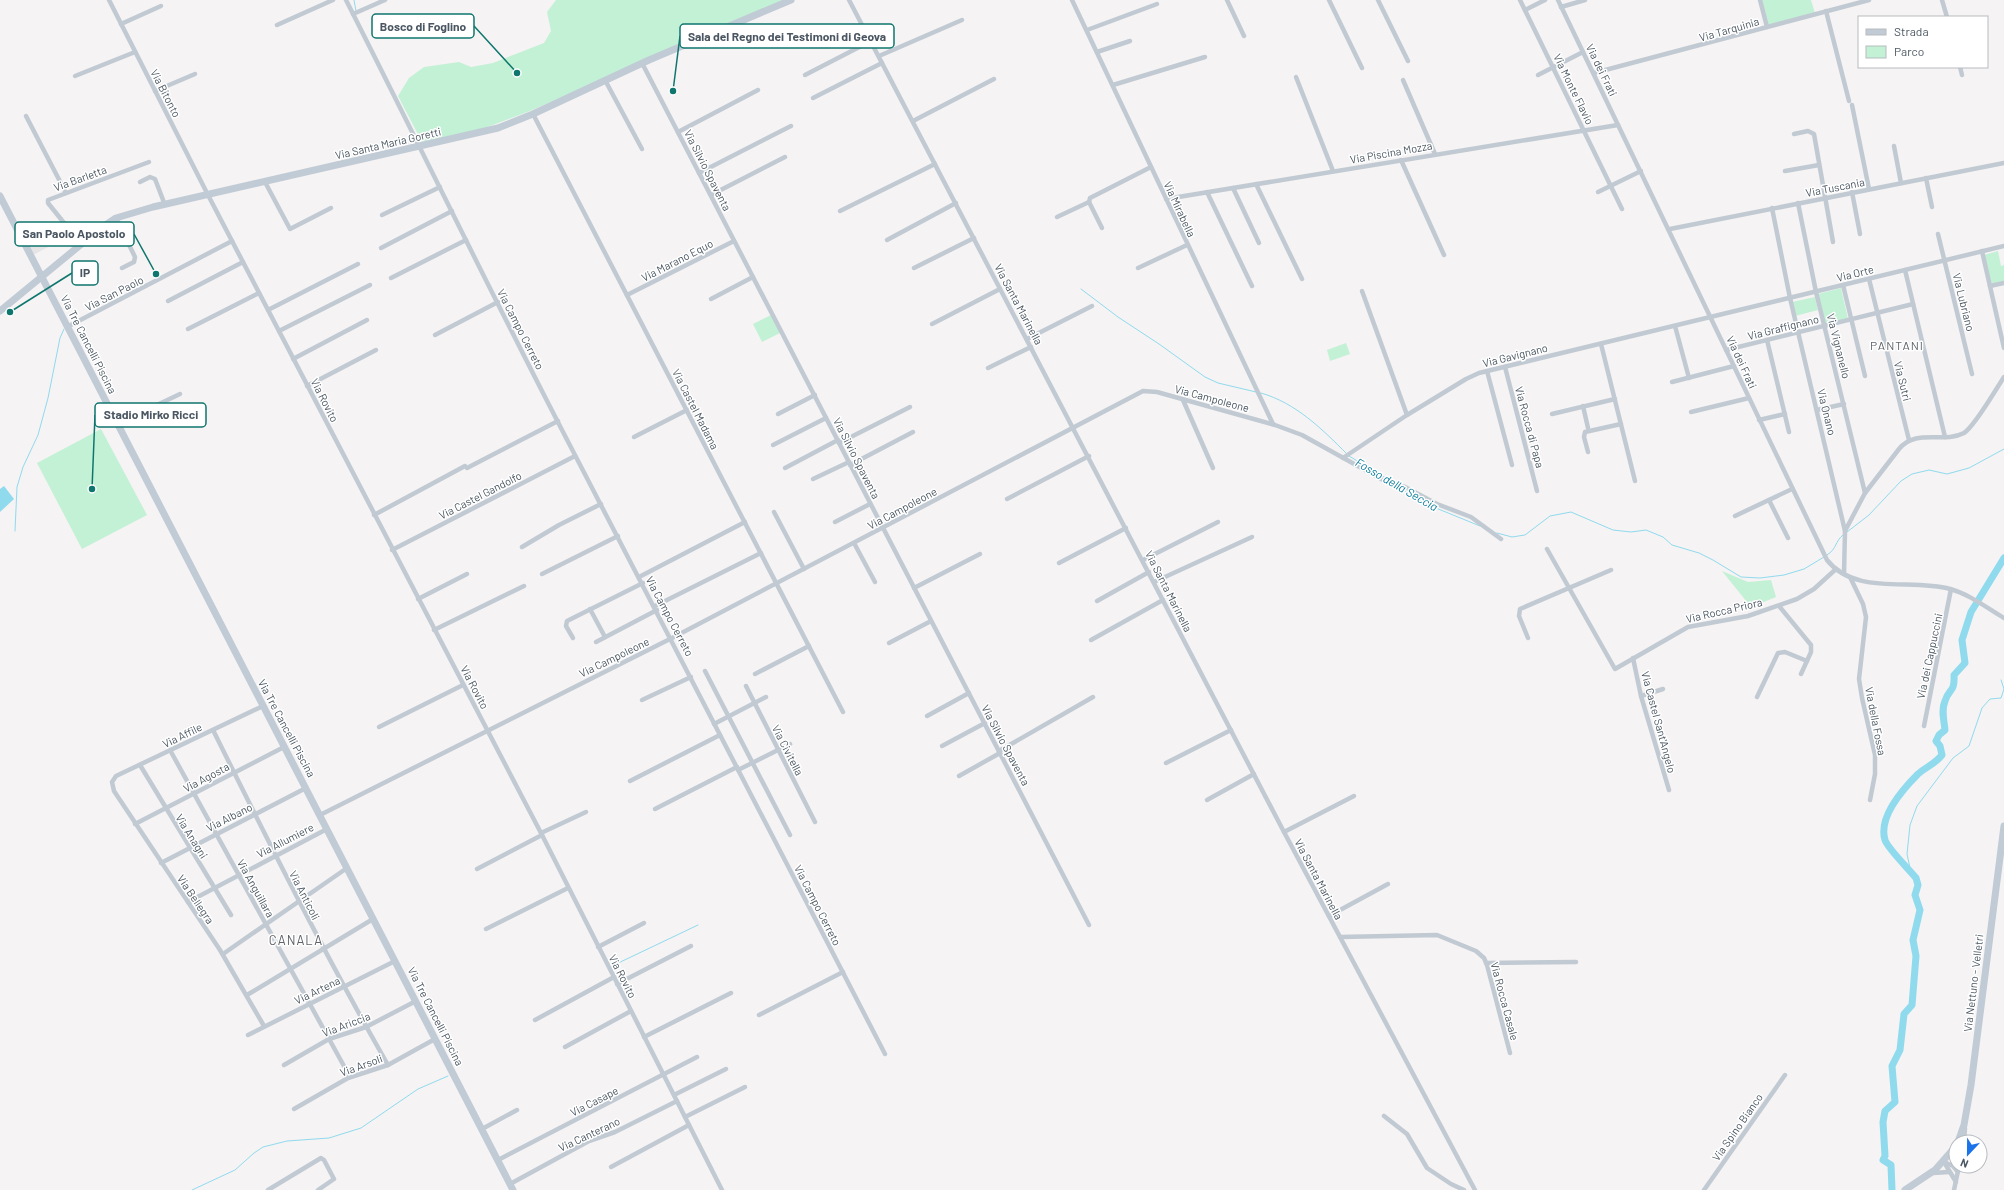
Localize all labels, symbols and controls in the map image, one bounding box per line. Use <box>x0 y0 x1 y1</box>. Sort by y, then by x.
callout: Bosco di Foglino <box>372 14 474 38</box>
street label: Via Tarquinia <box>1697 14 1761 44</box>
legend <box>1858 16 1988 68</box>
text: Bosco di Foglino <box>380 19 467 33</box>
callout: Sala del Regno dei Testimoni di Geova <box>680 24 894 48</box>
text: Strada <box>1894 24 1929 38</box>
text: Sala del Regno dei Testimoni di Geova <box>688 29 886 43</box>
street label: Via dei Frati <box>1584 42 1620 98</box>
text: Parco <box>1894 44 1924 58</box>
street label: Via Monte Flavio <box>1551 51 1597 127</box>
street label: Via Bitonto <box>148 67 184 119</box>
street label: Via Santa Maria Goretti <box>334 124 442 162</box>
street label: Via Silvio Spaventa <box>682 127 734 213</box>
street label: Via Piscina Mozza <box>1349 138 1433 166</box>
street label: Via Barletta <box>52 162 108 194</box>
street label: Via Tuscania <box>1804 175 1866 199</box>
street label: Via Mirabella <box>1161 179 1199 239</box>
callout: San Paolo Apostolo <box>15 222 134 246</box>
text: San Paolo Apostolo <box>23 226 126 240</box>
street label: Via Marano Equo <box>639 236 715 284</box>
callout: IP <box>72 261 98 285</box>
street label: Via Santa Marinella <box>992 261 1046 347</box>
street label: Via Orte <box>1835 262 1875 284</box>
text: IP <box>80 265 90 279</box>
street label: Via Lubriano <box>1950 272 1978 332</box>
street label: Via San Paolo <box>83 273 145 313</box>
street label: Via Campo Cerreto <box>495 287 547 371</box>
street label: Via Tre Cancelli Piscina <box>58 292 120 396</box>
street label: Via Graffignano <box>1746 312 1820 342</box>
street label: Via Vignanello <box>1825 312 1853 380</box>
street label: Via dei Frati <box>1724 334 1760 391</box>
district label: PANTANI <box>1870 338 1924 352</box>
street label: Via Gavignano <box>1481 341 1549 369</box>
street label: Via Sutri <box>1892 360 1914 402</box>
street label: Via Castel Madama <box>670 366 722 452</box>
street label: Via Rovito <box>308 376 342 424</box>
street label: Via Campoleone <box>1173 382 1251 414</box>
street label: Via Rocca di Papa <box>1513 385 1547 469</box>
street label: Via Onano <box>1815 387 1839 437</box>
callout: Stadio Mirko Ricci <box>95 403 206 427</box>
text: Stadio Mirko Ricci <box>104 407 198 421</box>
street label: Via Silvio Spaventa <box>831 415 883 501</box>
water label: Fosso della Seccia <box>1353 455 1441 513</box>
street label: Via Castel Gandolfo <box>436 469 524 521</box>
street label: Via Campoleone <box>865 484 939 532</box>
street label: Via Santa Marinella <box>1143 548 1195 634</box>
street label: Via Campo Cerreto <box>643 574 697 658</box>
street label: Via Rocca Priora <box>1685 595 1763 625</box>
street label: Via dei Cappuccini <box>1914 612 1944 700</box>
street label: Via Campoleone <box>577 634 651 680</box>
street label: Via Rovito <box>458 663 492 711</box>
street label: Via Castel Sant'Angelo <box>1639 670 1679 774</box>
street label: Via Tre Cancelli Piscina <box>256 677 318 779</box>
street label: Via della Fossa <box>1863 686 1889 756</box>
street label: Via Silvio Spaventa <box>979 702 1033 788</box>
street label: Via Affile <box>160 720 204 750</box>
street label: Via Civitella <box>770 723 806 777</box>
street label: Via Agosta <box>181 759 231 795</box>
street label: Via Albano <box>204 800 254 834</box>
street label: Via Anagni <box>173 811 211 861</box>
street label: Via Allumiere <box>254 820 316 860</box>
street label: Via Santa Marinella <box>1292 836 1346 922</box>
street label: Via Anguillara <box>235 857 277 919</box>
street label: Via Campo Cerreto <box>792 863 844 947</box>
street label: Via Anticoli <box>287 868 323 922</box>
street label: Via Bellegra <box>175 872 217 926</box>
district label: CANALA <box>269 932 323 948</box>
street label: Via Nettuno - Velletri <box>1961 933 1985 1033</box>
street label: Via Rovito <box>606 952 640 1000</box>
street label: Via Rocca Casale <box>1488 960 1522 1042</box>
street label: Via Tre Cancelli Piscina <box>405 964 467 1068</box>
street label: Via Artena <box>292 973 342 1007</box>
street label: Via Ariccia <box>320 1009 372 1039</box>
street label: Via Arsoli <box>338 1051 384 1079</box>
street label: Via Casape <box>568 1083 620 1119</box>
street label: Via Spino Bianco <box>1709 1091 1765 1163</box>
street label: Via Canterano <box>556 1114 622 1154</box>
north arrow <box>1948 1134 1988 1174</box>
text: N <box>1958 1156 1970 1171</box>

